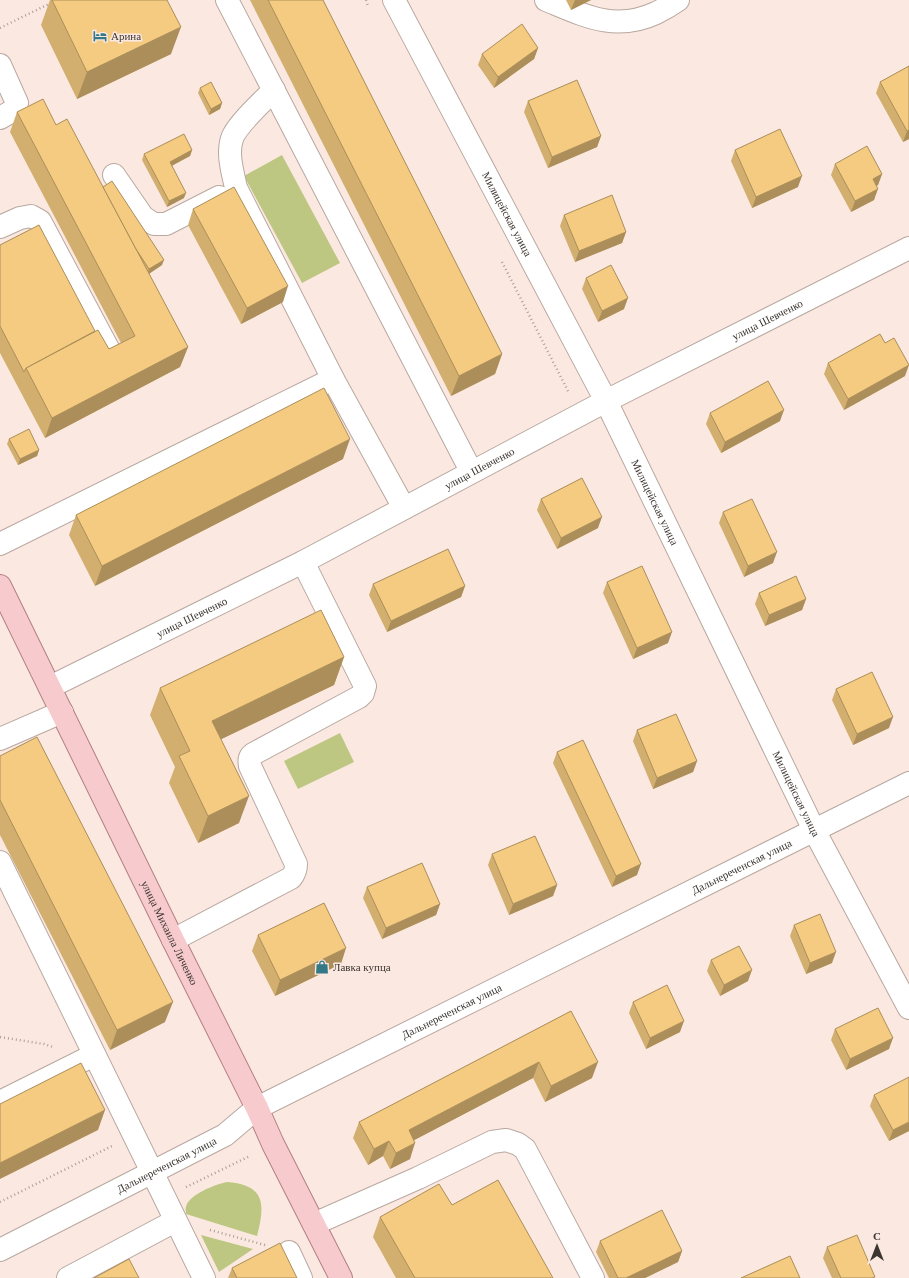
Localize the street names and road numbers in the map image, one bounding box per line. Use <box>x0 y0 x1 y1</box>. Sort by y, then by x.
street label: Милицейская улица <box>480 170 534 258</box>
street label: улица Шевченко <box>730 297 805 342</box>
street label: улица Шевченко <box>442 445 517 492</box>
street label: Милицейская улица <box>629 457 681 547</box>
street label: улица Шевченко <box>154 594 229 640</box>
street label: Милицейская улица <box>771 749 822 839</box>
street label: Дальнереченская улица <box>690 836 794 896</box>
street label: улица Михаила Личенко <box>139 879 201 987</box>
street label: Дальнереченская улица <box>400 981 504 1041</box>
street label: Дальнереченская улица <box>115 1134 218 1195</box>

